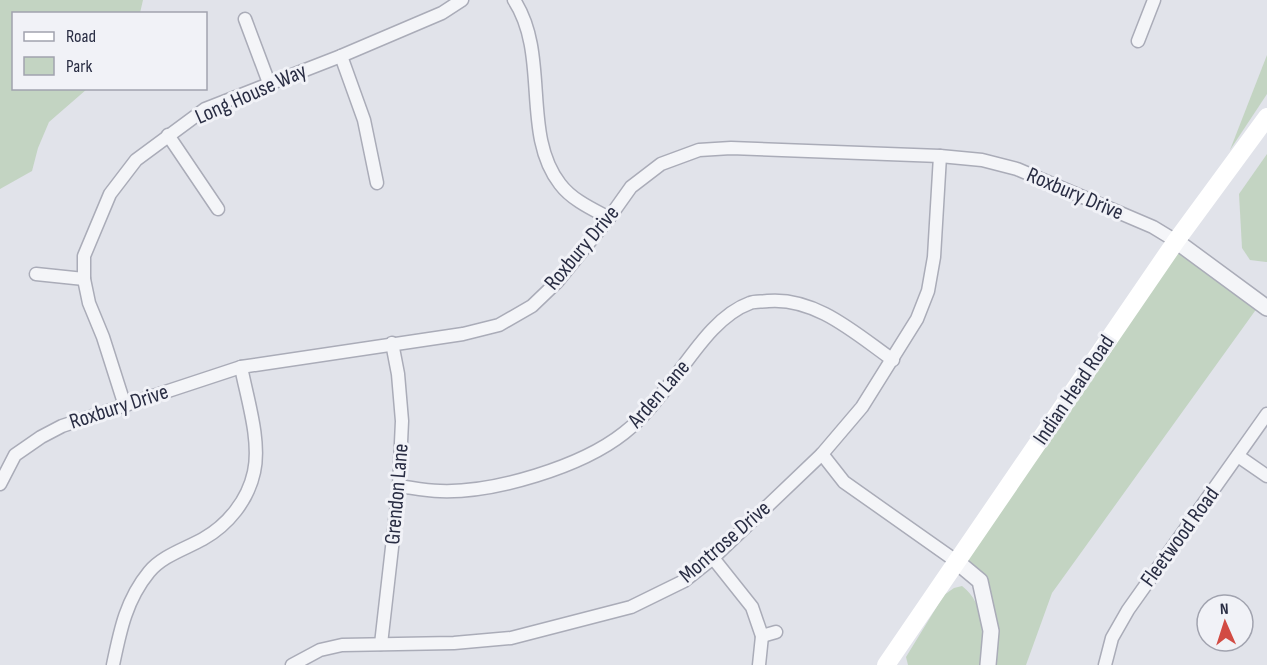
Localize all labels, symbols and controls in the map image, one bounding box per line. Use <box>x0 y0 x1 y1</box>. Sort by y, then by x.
legend <box>12 12 207 90</box>
text: Road <box>66 26 96 47</box>
text: Park <box>66 56 92 77</box>
street label: Long House Way <box>191 57 311 131</box>
street label: Roxbury Drive <box>1023 162 1127 226</box>
street label: Roxbury Drive <box>539 200 625 296</box>
street label: Indian Head Road <box>1027 330 1121 450</box>
street label: Arden Lane <box>621 354 696 434</box>
street label: Roxbury Drive <box>66 378 172 436</box>
street label: Grendon Lane <box>379 442 415 546</box>
street label: Fleetwood Road <box>1135 482 1225 592</box>
street label: Montrose Drive <box>674 495 776 589</box>
north arrow <box>1195 593 1255 653</box>
text: N <box>1220 600 1229 619</box>

